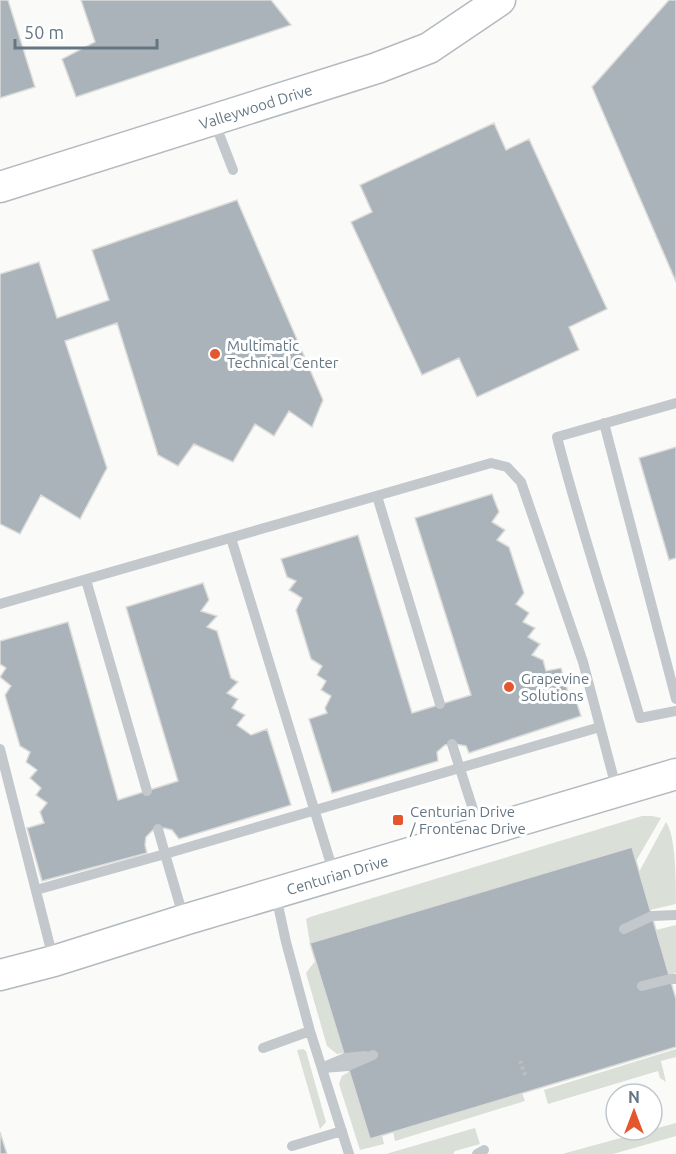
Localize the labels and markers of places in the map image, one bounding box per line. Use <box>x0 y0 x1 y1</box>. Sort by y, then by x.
place label: Multimatic Technical Center <box>227 337 339 371</box>
marker: Multimatic Technical Center <box>208 347 222 361</box>
place label: Grapevine Solutions <box>521 670 589 704</box>
marker: Grapevine Solutions <box>502 680 516 694</box>
place label: Centurian Drive / Frontenac Drive <box>409 803 526 837</box>
marker: Centurian Drive / Frontenac Drive <box>391 813 405 827</box>

